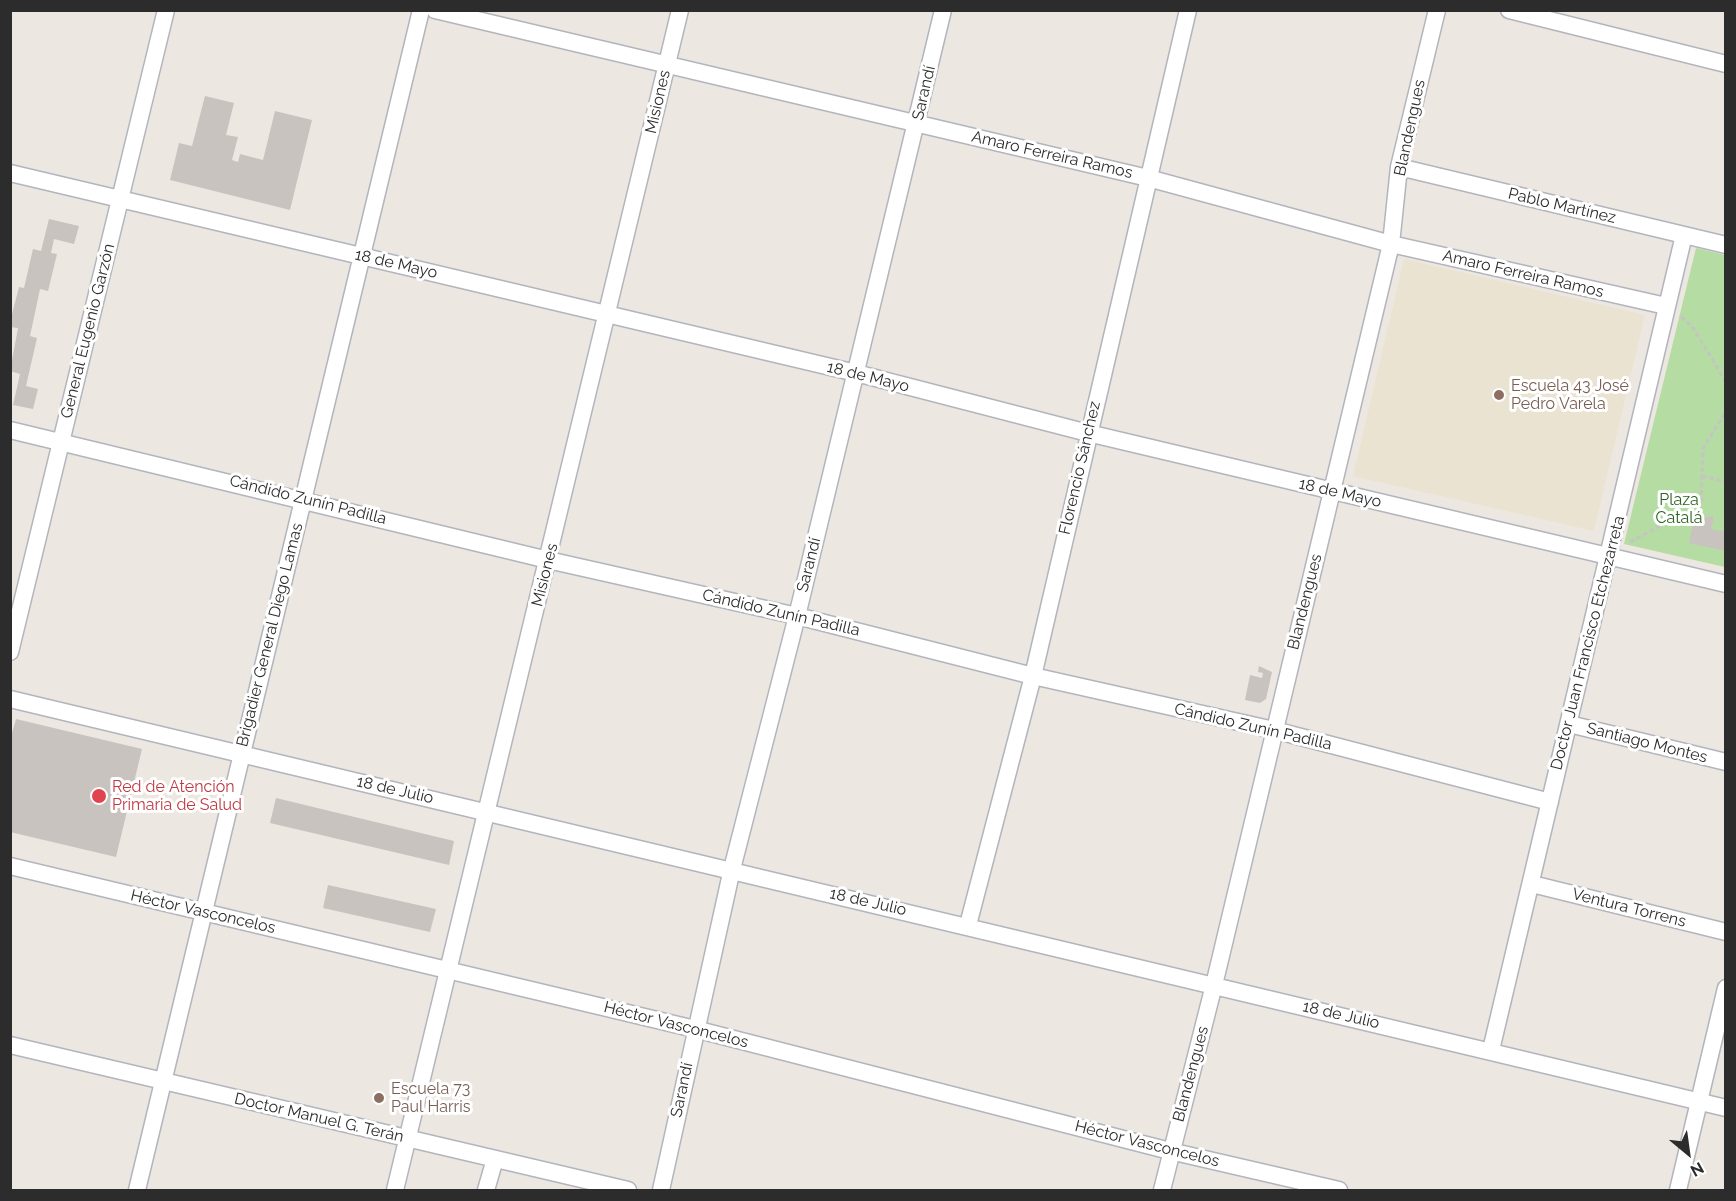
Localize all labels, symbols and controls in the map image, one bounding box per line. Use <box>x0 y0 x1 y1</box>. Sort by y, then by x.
street label: Sarandí <box>908 64 940 122</box>
street label: Misiones <box>641 68 675 136</box>
street label: Blandengues <box>1390 78 1430 178</box>
street label: Amaro Ferreira Ramos <box>970 127 1134 183</box>
street label: Pablo Martínez <box>1506 184 1618 228</box>
street label: General Eugenio Garzón <box>57 242 119 420</box>
street label: 18 de Mayo <box>353 245 439 283</box>
street label: Amaro Ferreira Ramos <box>1441 246 1605 302</box>
street label: 18 de Mayo <box>825 358 911 396</box>
place label: Escuela 43 José Pedro Varela <box>1511 376 1629 414</box>
marker: Escuela 43 José Pedro Varela <box>1492 388 1506 402</box>
street label: Florencio Sánchez <box>1055 399 1105 537</box>
street label: Cándido Zunín Padilla <box>228 471 388 529</box>
street label: 18 de Mayo <box>1297 474 1383 512</box>
park label: Plaza Catalá <box>1656 490 1702 528</box>
street label: Doctor Juan Francisco Etchezarreta <box>1547 514 1629 772</box>
street label: Brigadier General Diego Lamas <box>233 521 307 749</box>
street label: Sarandí <box>793 536 825 594</box>
street label: Misiones <box>528 541 562 609</box>
street label: Blandengues <box>1284 552 1326 652</box>
street label: Cándido Zunín Padilla <box>700 586 862 640</box>
street label: Cándido Zunín Padilla <box>1172 700 1334 754</box>
street label: Santiago Montes <box>1585 719 1709 767</box>
street label: 18 de Julio <box>355 772 435 808</box>
place label: Red de Atención Primaria de Salud <box>112 777 242 815</box>
marker: Red de Atención Primaria de Salud <box>90 787 108 805</box>
street label: 18 de Julio <box>828 884 908 920</box>
street label: Ventura Torrens <box>1570 885 1688 931</box>
street label: Héctor Vasconcelos <box>129 886 277 938</box>
street label: 18 de Julio <box>1301 997 1381 1033</box>
street label: Héctor Vasconcelos <box>602 998 750 1052</box>
street label: Blandengues <box>1169 1024 1213 1124</box>
street label: Sarandí <box>667 1061 697 1119</box>
place label: Escuela 73 Paul Harris <box>391 1079 470 1117</box>
street label: Doctor Manuel G. Terán <box>233 1089 405 1147</box>
marker: Escuela 73 Paul Harris <box>372 1091 386 1105</box>
street label: Héctor Vasconcelos <box>1073 1117 1221 1171</box>
north arrow <box>1658 1123 1718 1183</box>
text: N <box>1687 1158 1707 1180</box>

